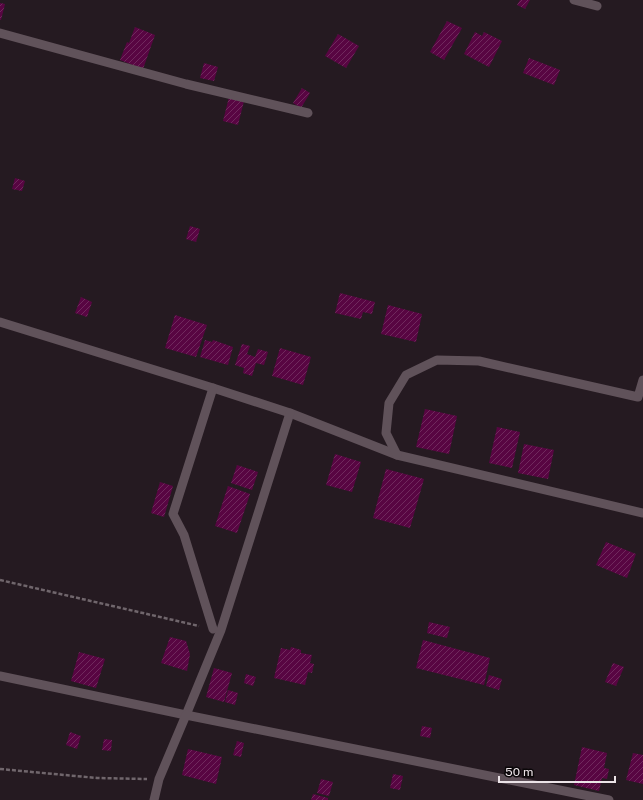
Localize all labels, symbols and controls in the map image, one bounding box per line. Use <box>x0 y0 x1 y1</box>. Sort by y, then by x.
scale bar <box>499 758 615 784</box>
text: 50 m <box>505 765 533 779</box>

